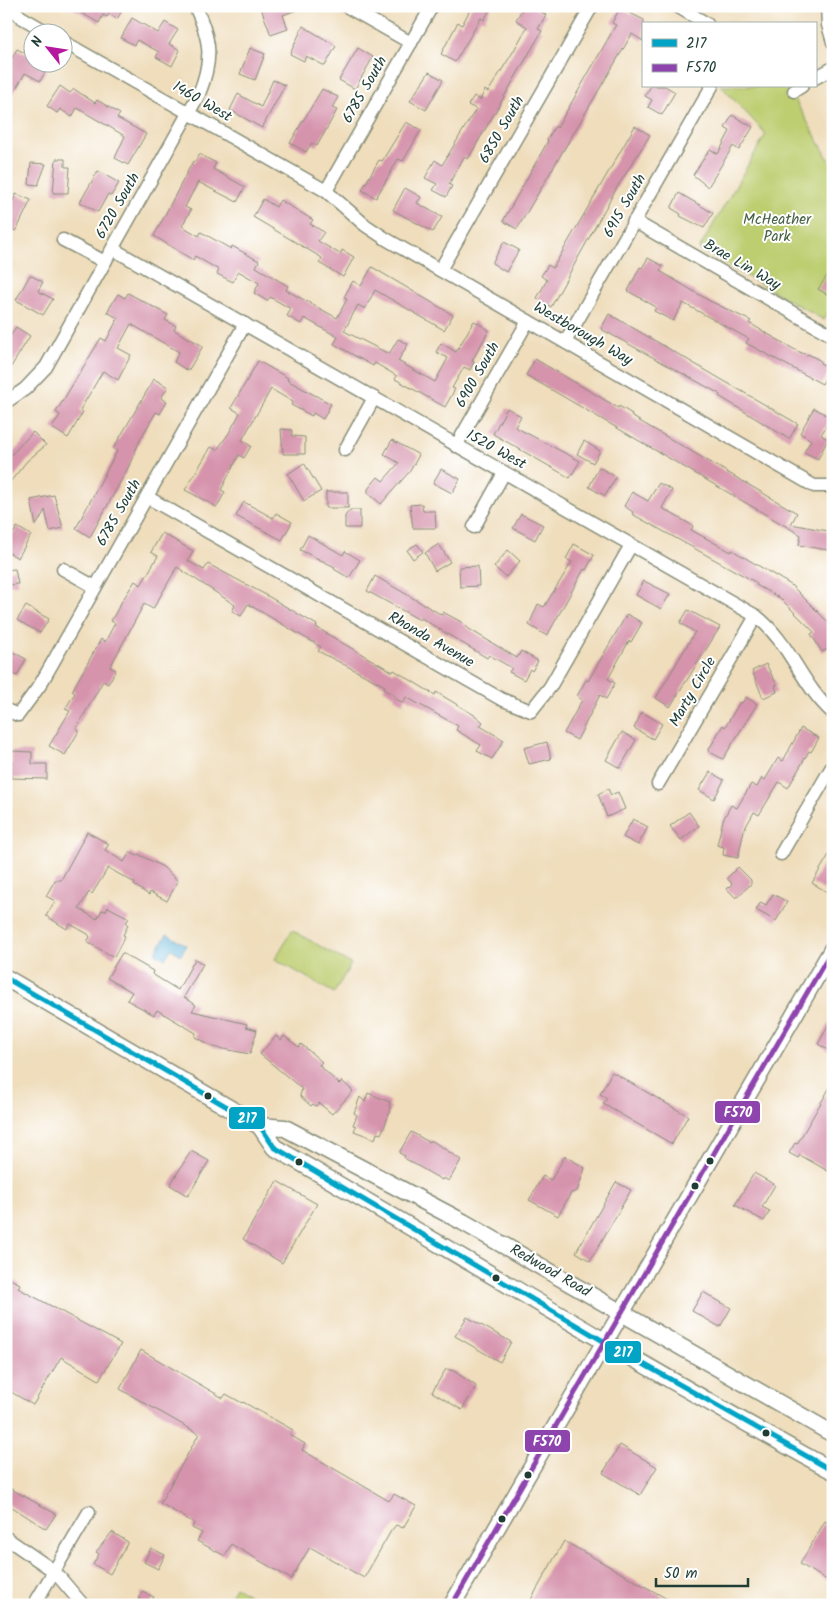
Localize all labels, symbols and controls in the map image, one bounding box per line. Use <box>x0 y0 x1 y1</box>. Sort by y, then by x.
north arrow <box>22 22 72 72</box>
legend <box>642 22 816 88</box>
text: 217 <box>686 32 707 56</box>
text: N <box>26 33 49 51</box>
street label: 6785 South <box>336 52 394 128</box>
text: F570 <box>686 56 717 80</box>
street label: 1460 West <box>168 75 237 129</box>
street label: 6850 South <box>473 92 531 168</box>
street label: 6720 South <box>89 168 147 244</box>
street label: 6915 South <box>597 170 653 242</box>
park label: McHeather Park <box>743 208 812 249</box>
street label: Brae Lin Way <box>699 233 786 297</box>
street label: Westborough Way <box>529 296 638 373</box>
street label: 6900 South <box>449 338 507 412</box>
street label: 1520 West <box>461 424 531 477</box>
street label: 6785 South <box>90 475 148 551</box>
street label: Rhonda Avenue <box>383 606 479 675</box>
street label: Marty Circle <box>663 652 723 731</box>
unlabelled marker <box>203 1091 213 1101</box>
line badge: F570 <box>714 1100 761 1124</box>
text: F570 <box>724 1102 753 1124</box>
line badge: 217 <box>228 1106 266 1130</box>
text: 217 <box>238 1108 257 1130</box>
unlabelled marker <box>705 1156 715 1166</box>
unlabelled marker <box>294 1157 304 1167</box>
unlabelled marker <box>690 1181 700 1191</box>
street label: Redwood Road <box>505 1238 596 1304</box>
unlabelled marker <box>491 1273 501 1283</box>
line badge: 217 <box>604 1340 642 1364</box>
text: 217 <box>614 1342 633 1364</box>
unlabelled marker <box>761 1428 771 1438</box>
line badge: F570 <box>524 1429 571 1453</box>
text: F570 <box>533 1431 562 1453</box>
unlabelled marker <box>523 1470 533 1480</box>
unlabelled marker <box>497 1514 507 1524</box>
scale bar <box>656 1556 749 1588</box>
text: 50 m <box>664 1562 698 1586</box>

